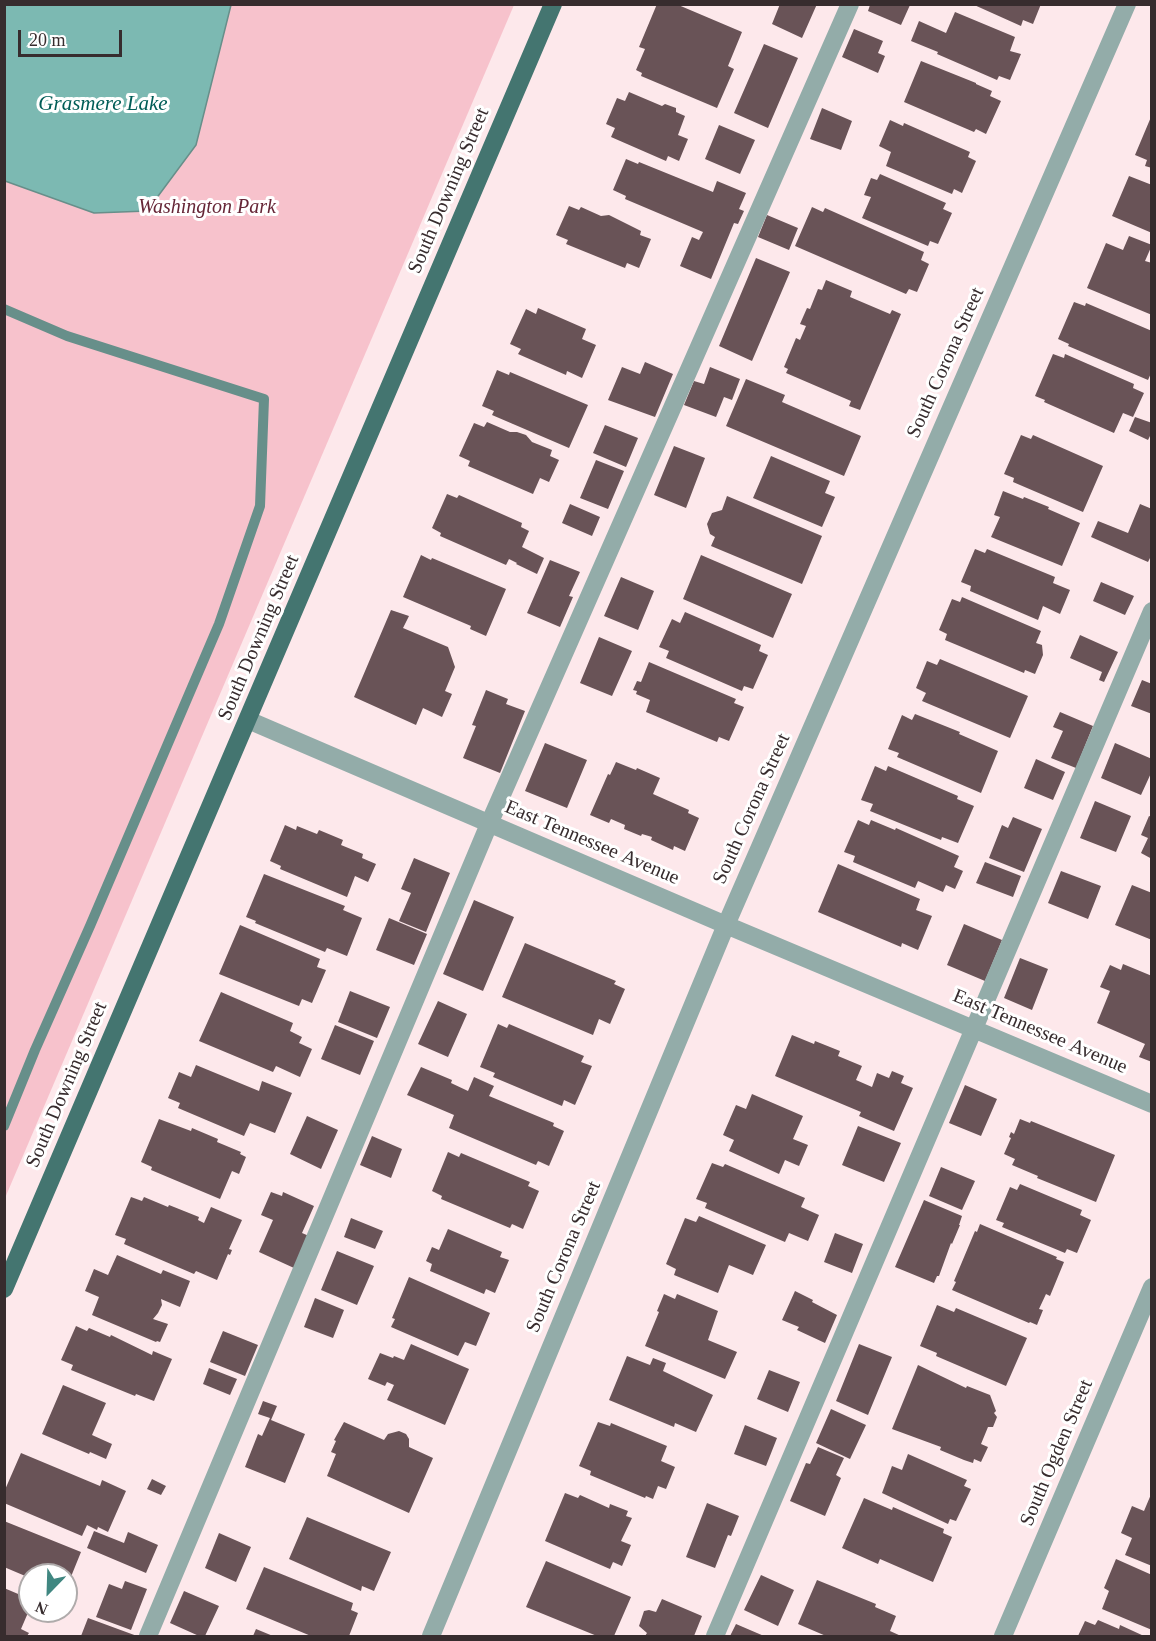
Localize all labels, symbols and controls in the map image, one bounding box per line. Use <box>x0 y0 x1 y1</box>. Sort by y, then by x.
scale bar <box>21 18 124 56</box>
text: 20 m <box>29 30 66 50</box>
water label: Grasmere Lake <box>38 91 168 117</box>
street label: South Downing Street <box>403 104 495 278</box>
park label: Washington Park <box>138 196 276 220</box>
street label: South Corona Street <box>902 284 990 442</box>
street label: South Downing Street <box>213 551 305 725</box>
street label: South Corona Street <box>708 730 796 888</box>
street label: East Tennessee Avenue <box>501 795 683 891</box>
street label: East Tennessee Avenue <box>949 984 1131 1080</box>
street label: South Downing Street <box>21 998 113 1172</box>
street label: South Corona Street <box>521 1178 607 1336</box>
street label: South Ogden Street <box>1015 1376 1099 1530</box>
north arrow <box>18 1563 78 1623</box>
text: N <box>33 1598 50 1618</box>

